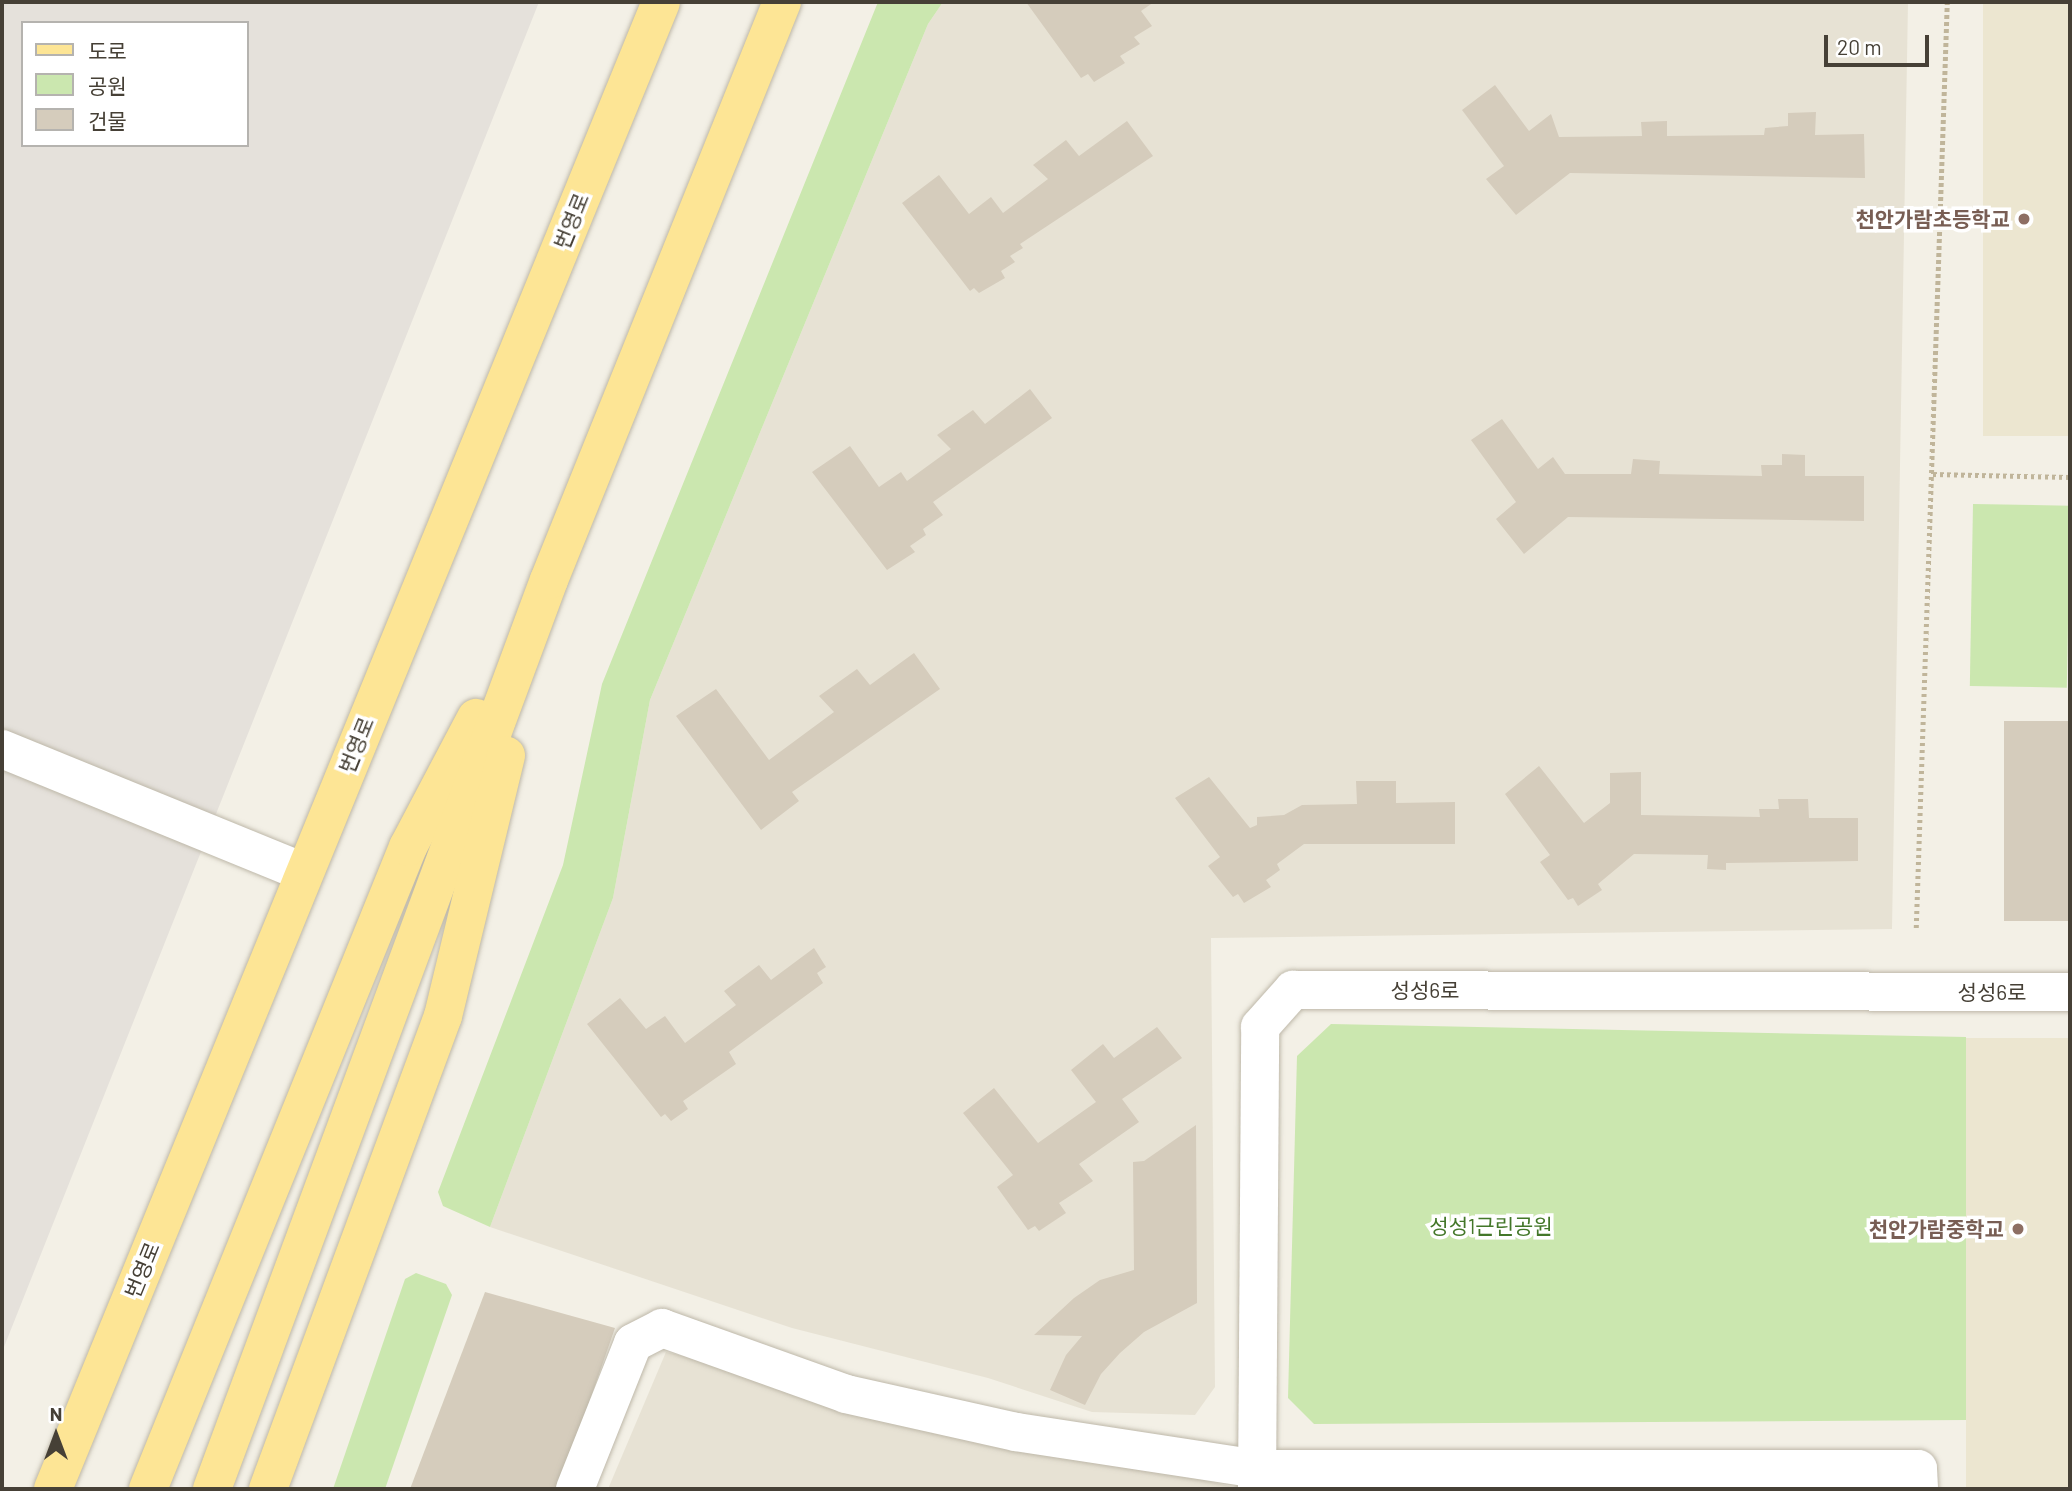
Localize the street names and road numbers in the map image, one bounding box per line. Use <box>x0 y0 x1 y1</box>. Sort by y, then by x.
street label: 번영로 <box>548 189 594 253</box>
street label: 번영로 <box>333 713 379 777</box>
street label: 성성6로 <box>1391 977 1459 1003</box>
street label: 성성6로 <box>1958 979 2026 1005</box>
street label: 번영로 <box>119 1238 165 1302</box>

